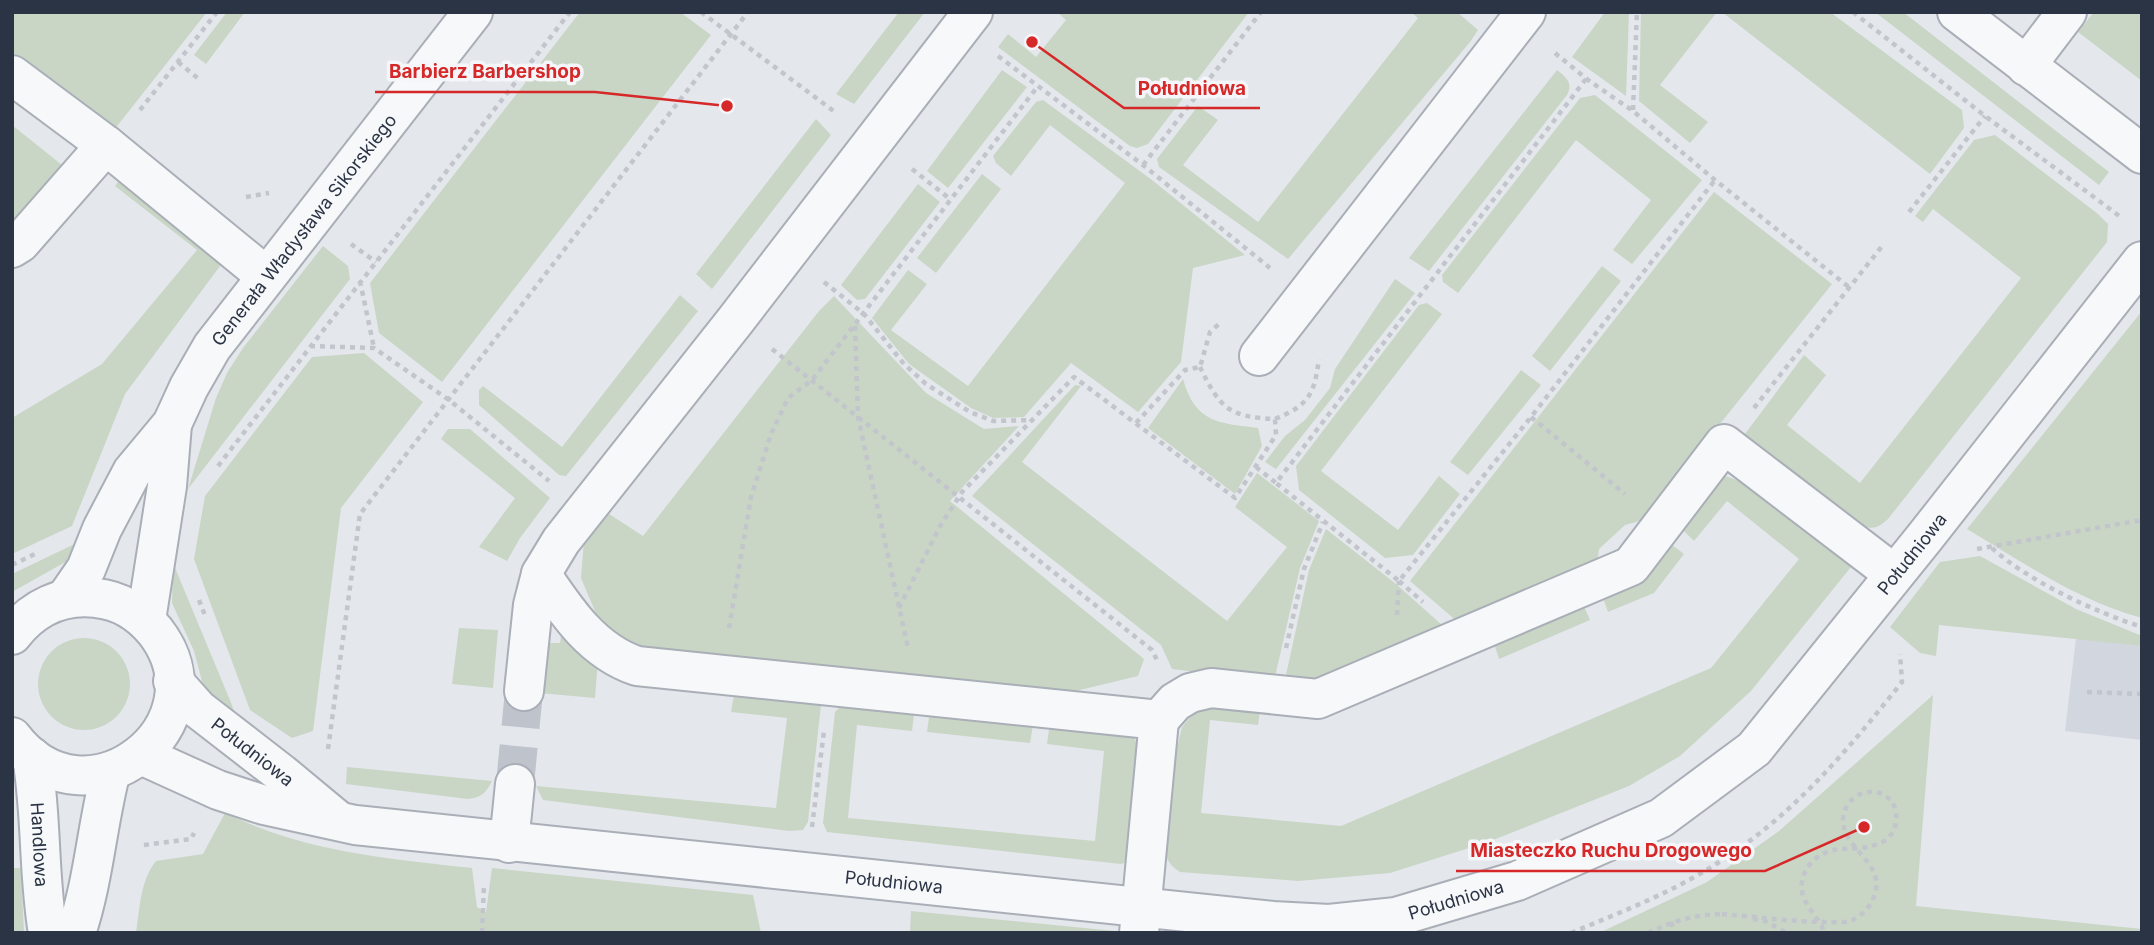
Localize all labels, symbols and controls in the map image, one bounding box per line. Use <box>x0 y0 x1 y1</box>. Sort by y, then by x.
callout: Barbierz Barbershop <box>375 52 595 92</box>
text: Barbierz Barbershop <box>389 60 581 83</box>
callout: Południowa <box>1124 68 1260 108</box>
text: Południowa <box>1138 77 1246 100</box>
street label: Generała Władysława Sikorskiego <box>207 109 400 350</box>
street label: Południowa <box>1873 508 1951 598</box>
street label: Południowa <box>208 713 298 790</box>
street label: Handlowa <box>27 801 53 888</box>
callout: Miasteczko Ruchu Drogowego <box>1456 831 1765 871</box>
text: Miasteczko Ruchu Drogowego <box>1470 839 1752 862</box>
street label: Południowa <box>844 866 944 897</box>
street label: Południowa <box>1406 875 1506 923</box>

